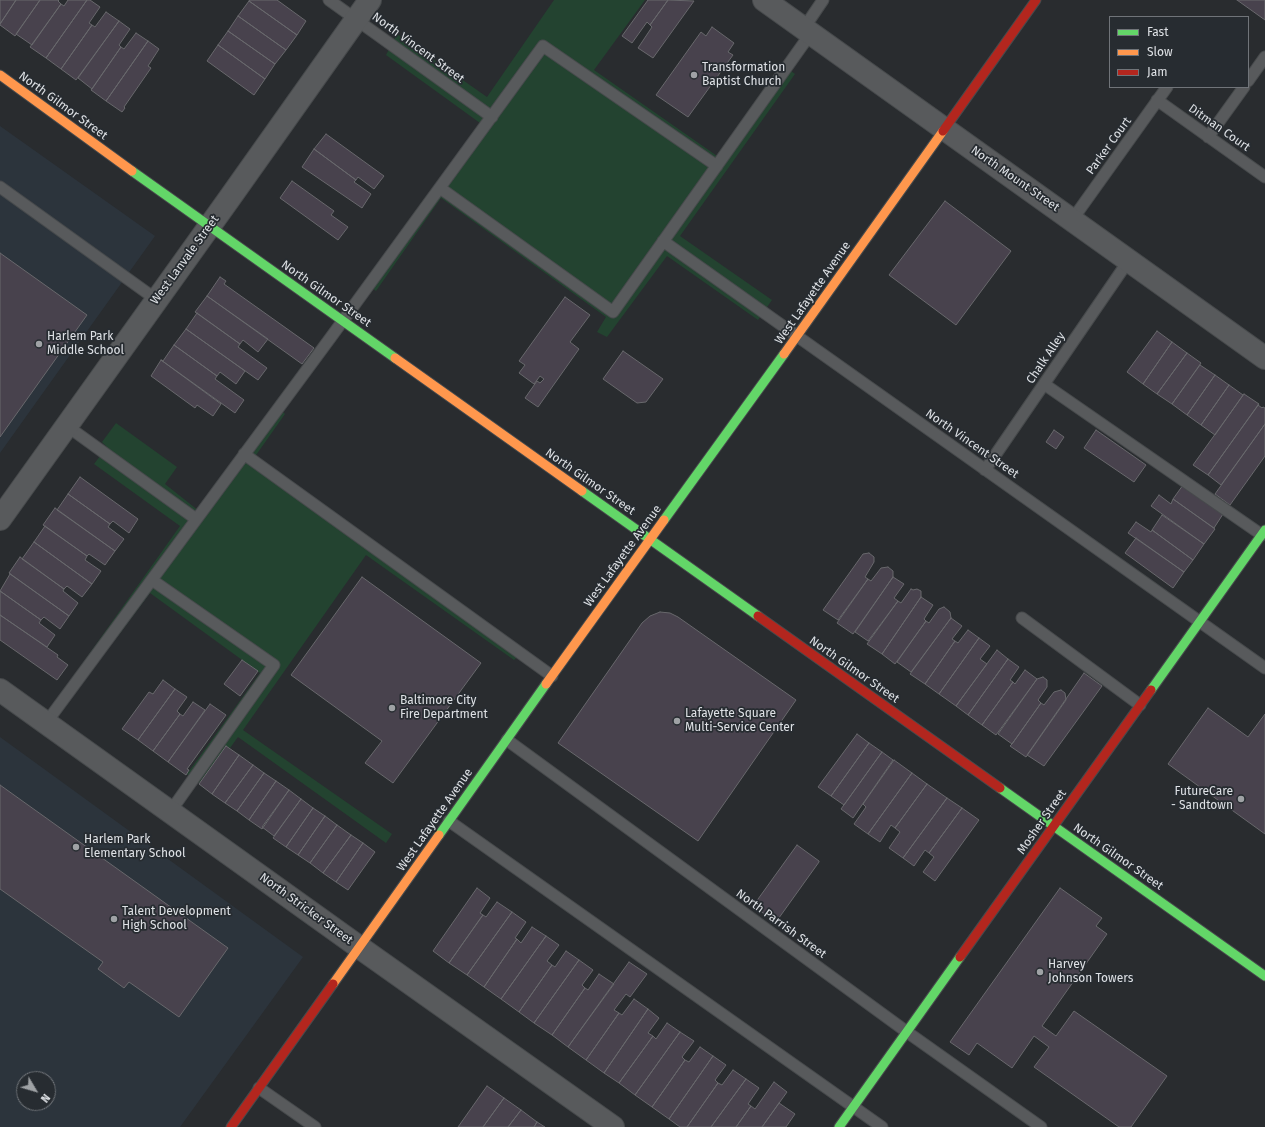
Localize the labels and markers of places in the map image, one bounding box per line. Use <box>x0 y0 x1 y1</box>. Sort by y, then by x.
place label: Transformation Baptist Church <box>702 61 785 89</box>
marker: Transformation Baptist Church <box>689 70 699 80</box>
place label: Harlem Park Middle School <box>47 330 124 358</box>
marker: Harlem Park Middle School <box>34 339 44 349</box>
place label: Baltimore City Fire Department <box>400 694 488 722</box>
marker: Baltimore City Fire Department <box>387 703 397 713</box>
place label: Lafayette Square Multi-Service Center <box>685 707 794 735</box>
marker: Lafayette Square Multi-Service Center <box>672 716 682 726</box>
place label: FutureCare - Sandtown <box>1171 785 1233 813</box>
marker: FutureCare - Sandtown <box>1236 794 1246 804</box>
place label: Harlem Park Elementary School <box>84 833 186 861</box>
marker: Harlem Park Elementary School <box>71 842 81 852</box>
place label: Talent Development High School <box>122 905 231 933</box>
marker: Talent Development High School <box>109 914 119 924</box>
place label: Harvey Johnson Towers <box>1048 958 1133 986</box>
marker: Harvey Johnson Towers <box>1035 967 1045 977</box>

